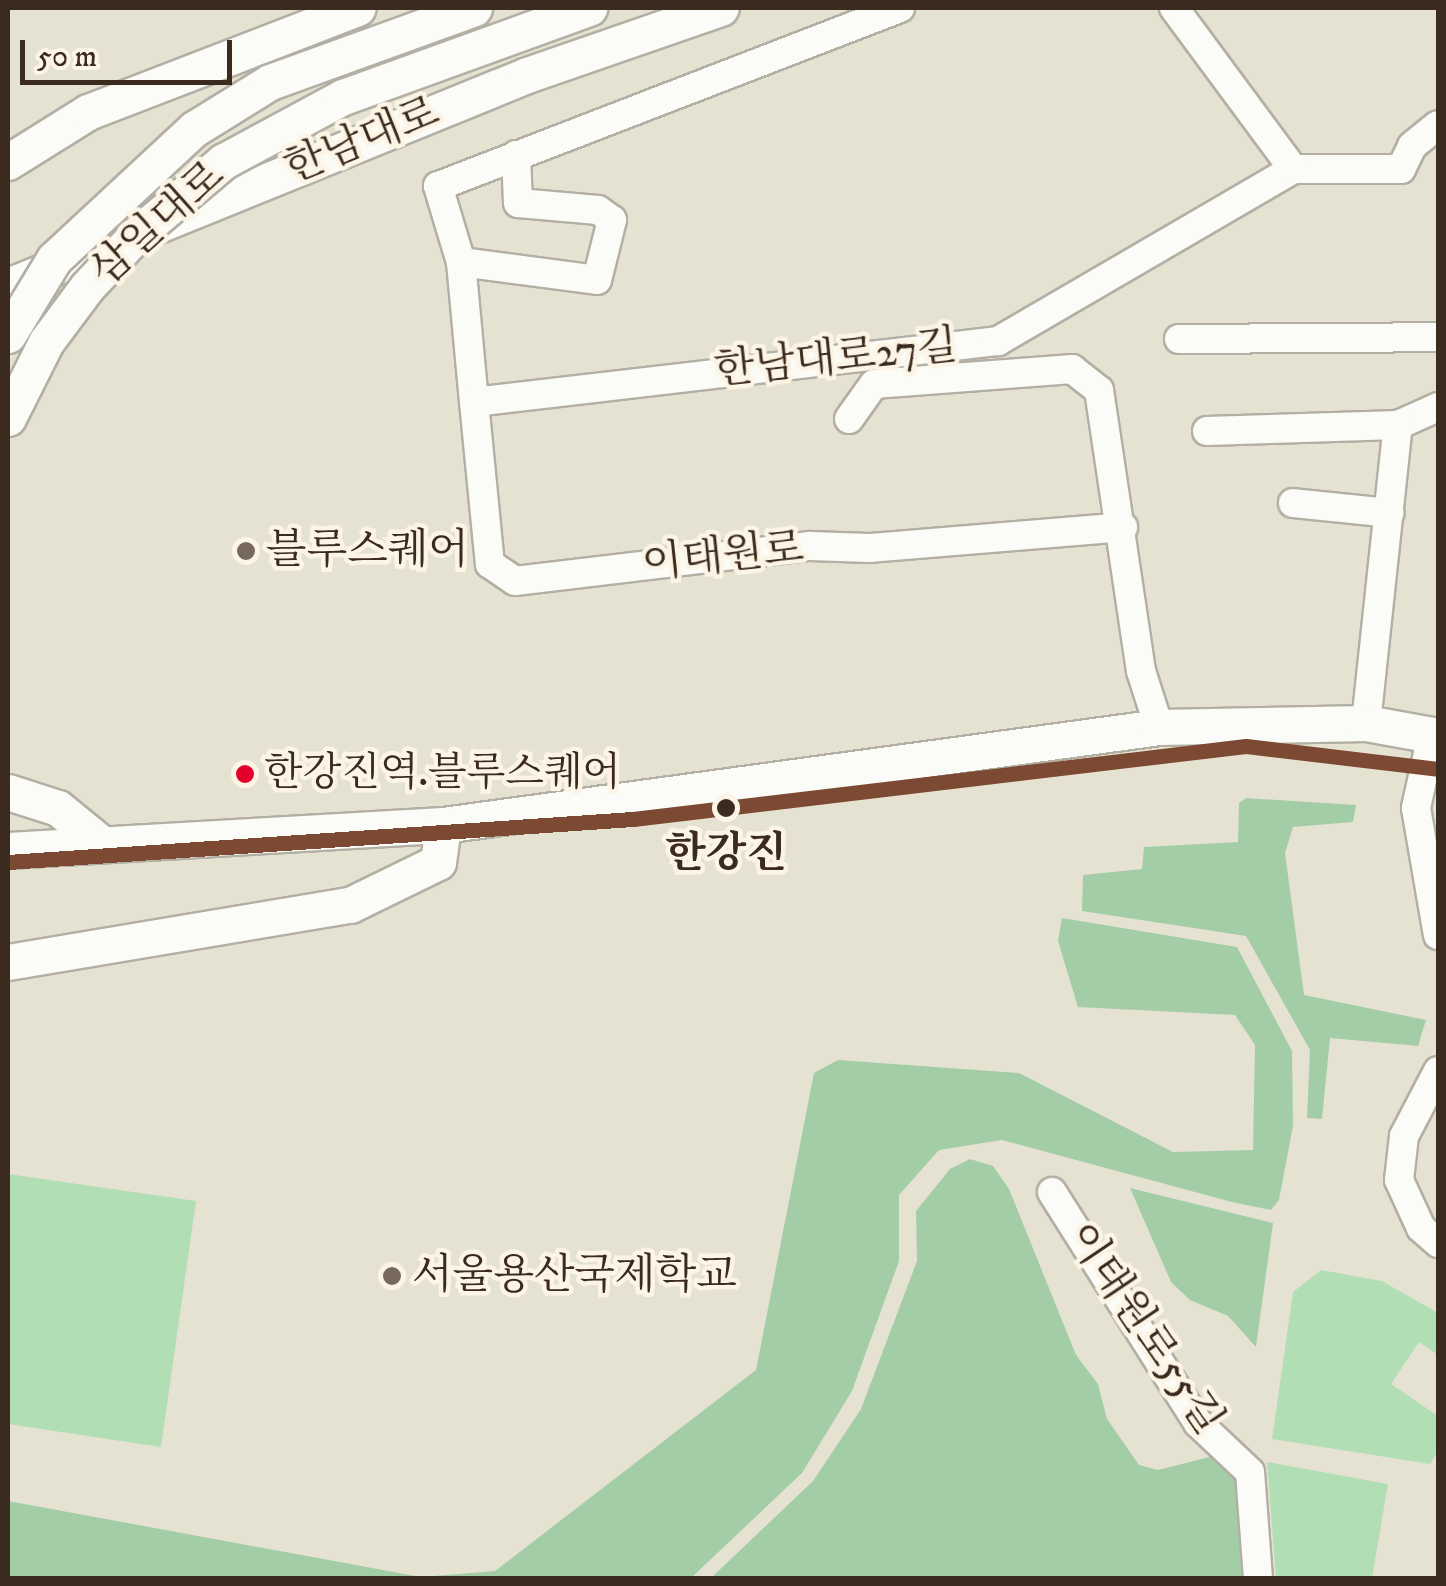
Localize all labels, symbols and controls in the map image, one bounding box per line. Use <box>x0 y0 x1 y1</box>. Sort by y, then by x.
scale bar <box>25 20 238 82</box>
text: 50 m <box>37 39 97 76</box>
street label: 한남대로 <box>277 87 447 195</box>
street label: 삼일대로 <box>81 151 235 297</box>
street label: 한남대로27길 <box>712 321 960 397</box>
street label: 이태원로 <box>640 523 806 591</box>
place label: 블루스퀘어 <box>266 526 469 576</box>
marker: 블루스퀘어 <box>235 540 257 562</box>
place label: 한강진역.블루스퀘어 <box>264 750 621 798</box>
marker: 한강진역.블루스퀘어 <box>235 764 255 784</box>
marker: 한강진 <box>710 792 742 824</box>
place label: 한강진 <box>665 829 787 879</box>
street label: 이태원로55길 <box>1055 1214 1233 1444</box>
place label: 서울용산국제학교 <box>412 1251 737 1301</box>
marker: 서울용산국제학교 <box>381 1265 403 1287</box>

